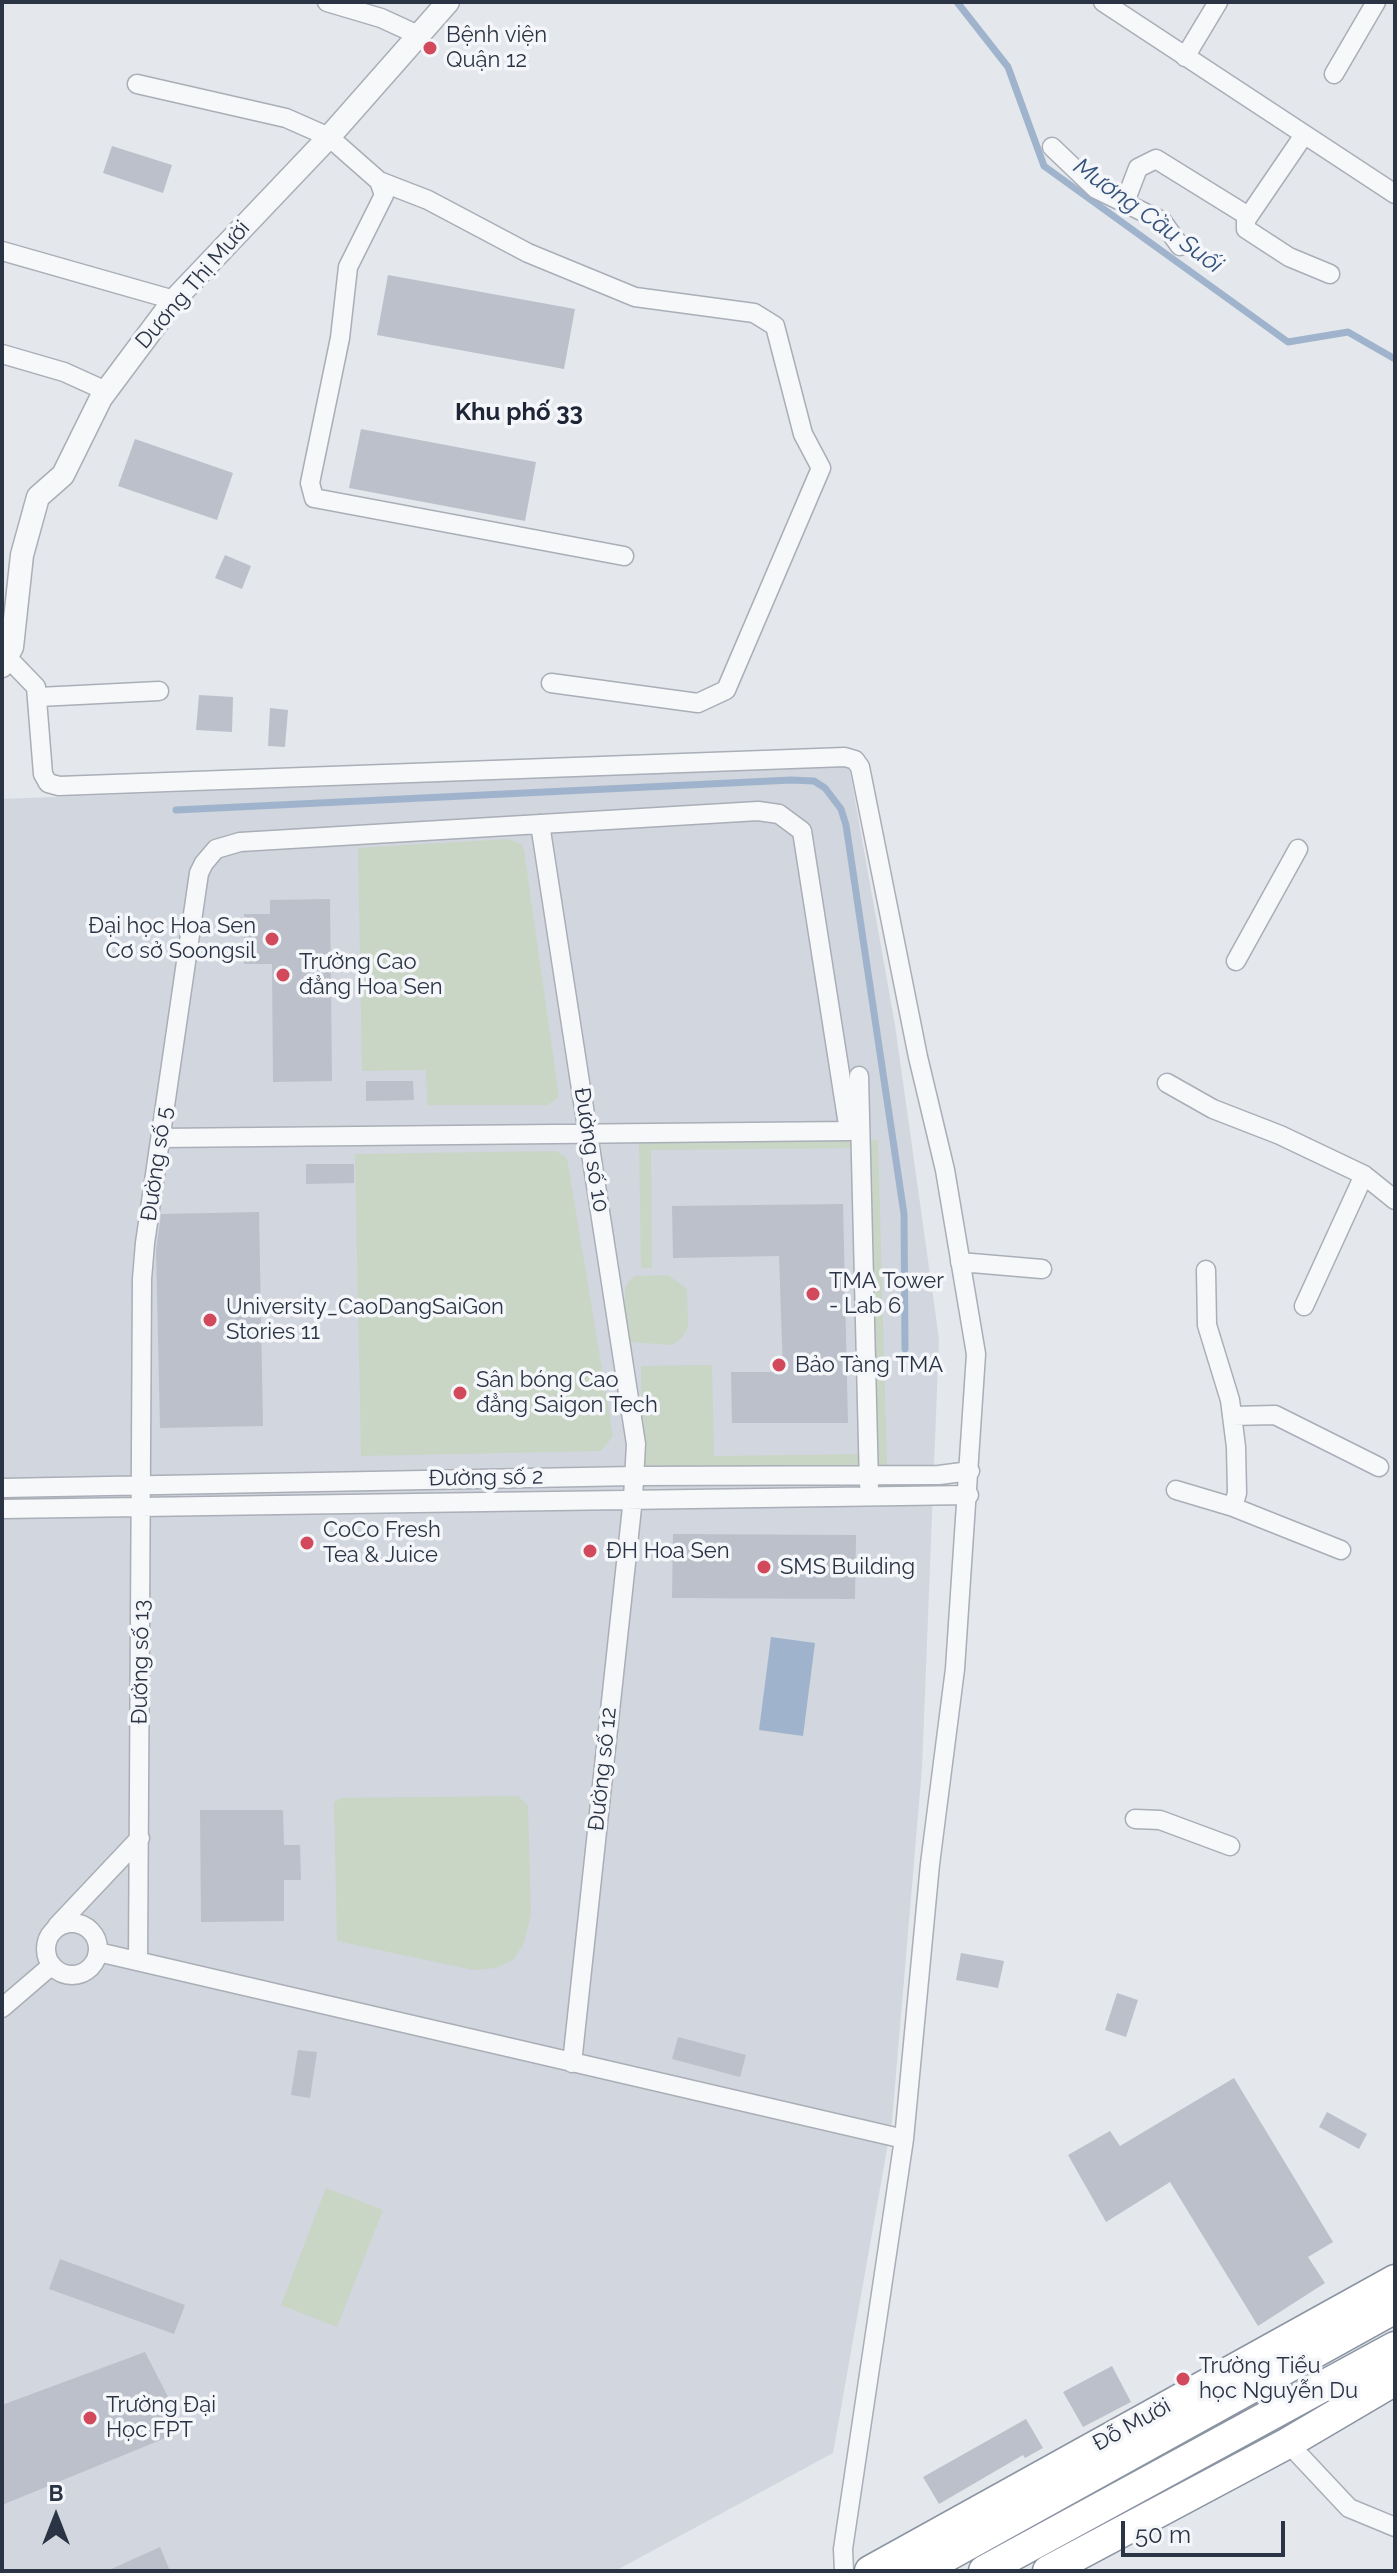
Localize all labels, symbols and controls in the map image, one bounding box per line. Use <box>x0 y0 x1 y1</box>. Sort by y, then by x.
place label: Bệnh viện Quận 12 <box>446 22 547 74</box>
marker: Bệnh viện Quận 12 <box>421 39 439 57</box>
water label: Mương Cầu Suối <box>1068 152 1228 280</box>
street label: Dương Thị Mười <box>130 216 256 354</box>
district label: Khu phố 33 <box>455 399 583 427</box>
place label: Đại học Hoa Sen Cơ sở Soongsil <box>88 913 256 964</box>
marker: Đại học Hoa Sen Cơ sở Soongsil <box>263 930 281 948</box>
place label: Trường Cao đẳng Hoa Sen <box>299 949 443 1000</box>
marker: Trường Cao đẳng Hoa Sen <box>274 966 292 984</box>
street label: Đường số 10 <box>568 1086 614 1214</box>
street label: Đường số 5 <box>136 1105 178 1223</box>
place label: TMA Tower - Lab 6 <box>829 1268 944 1320</box>
marker: TMA Tower - Lab 6 <box>804 1285 822 1303</box>
place label: University_CaoDangSaiGon Stories 11 <box>226 1294 504 1346</box>
marker: University_CaoDangSaiGon Stories 11 <box>201 1311 219 1329</box>
place label: Bảo Tàng TMA <box>795 1352 943 1378</box>
marker: Bảo Tàng TMA <box>770 1356 788 1374</box>
place label: Sân bóng Cao đẳng Saigon Tech <box>476 1367 658 1418</box>
marker: Sân bóng Cao đẳng Saigon Tech <box>451 1384 469 1402</box>
street label: Đường số 2 <box>428 1464 544 1492</box>
place label: CoCo Fresh Tea & Juice <box>323 1517 441 1568</box>
marker: CoCo Fresh Tea & Juice <box>298 1534 316 1552</box>
place label: ĐH Hoa Sen <box>606 1538 730 1564</box>
marker: ĐH Hoa Sen <box>581 1542 599 1560</box>
place label: SMS Building <box>780 1554 915 1580</box>
marker: SMS Building <box>755 1558 773 1576</box>
street label: Đường số 13 <box>127 1600 155 1724</box>
street label: Đường số 12 <box>583 1706 623 1832</box>
place label: Trường Tiểu học Nguyễn Du <box>1199 2353 1358 2404</box>
marker: Trường Tiểu học Nguyễn Du <box>1174 2370 1192 2388</box>
place label: Trường Đại Học FPT <box>106 2392 216 2444</box>
street label: Đỗ Mười <box>1089 2393 1175 2457</box>
marker: Trường Đại Học FPT <box>81 2409 99 2427</box>
north arrow <box>16 2477 96 2557</box>
text: B <box>49 2480 63 2506</box>
scale bar <box>1125 2505 1289 2555</box>
text: 50 m <box>1135 2520 1191 2549</box>

